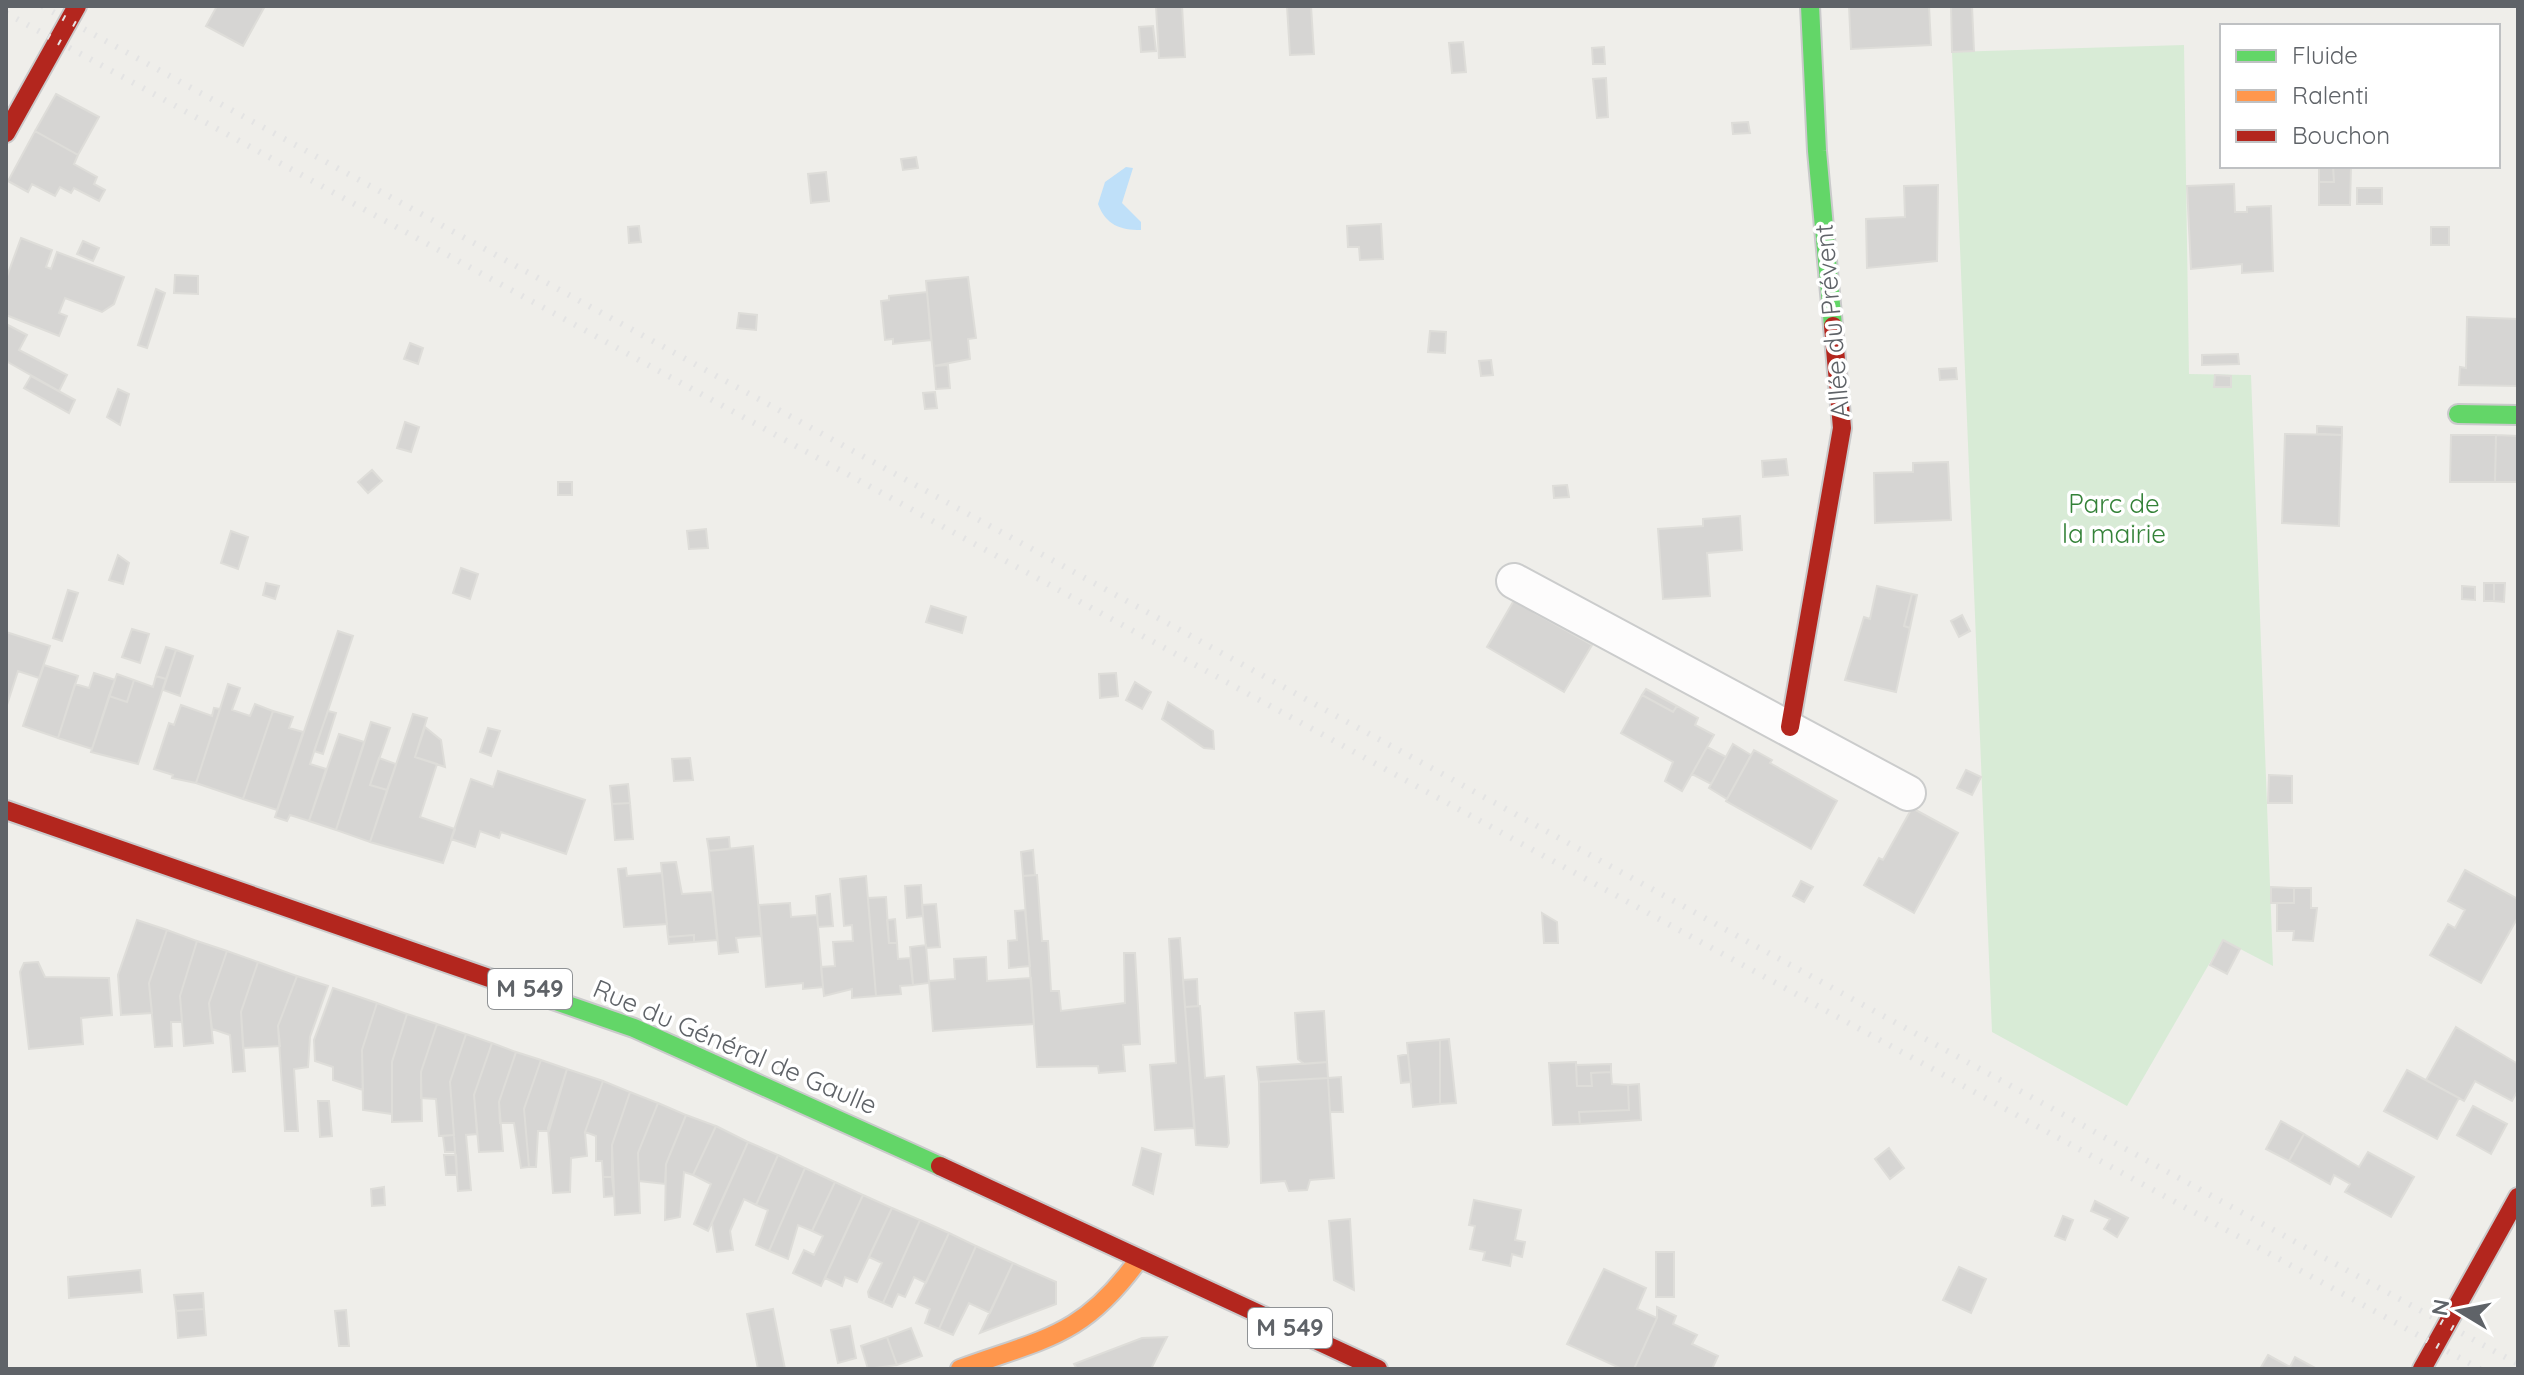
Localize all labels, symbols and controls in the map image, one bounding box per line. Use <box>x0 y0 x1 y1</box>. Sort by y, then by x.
legend <box>2220 24 2500 168</box>
text: Fluide <box>2292 40 2358 70</box>
text: Ralenti <box>2292 80 2369 110</box>
text: Bouchon <box>2292 120 2390 150</box>
street label: Allée du Prévent <box>1807 223 1856 419</box>
park label: Parc de la mairie <box>2062 487 2166 550</box>
road number: M 549 <box>488 969 572 1009</box>
street label: Rue du Général de Gaulle <box>588 972 882 1121</box>
north arrow <box>2420 1271 2500 1351</box>
text: N <box>2425 1297 2455 1318</box>
road number: M 549 <box>1248 1308 1332 1348</box>

